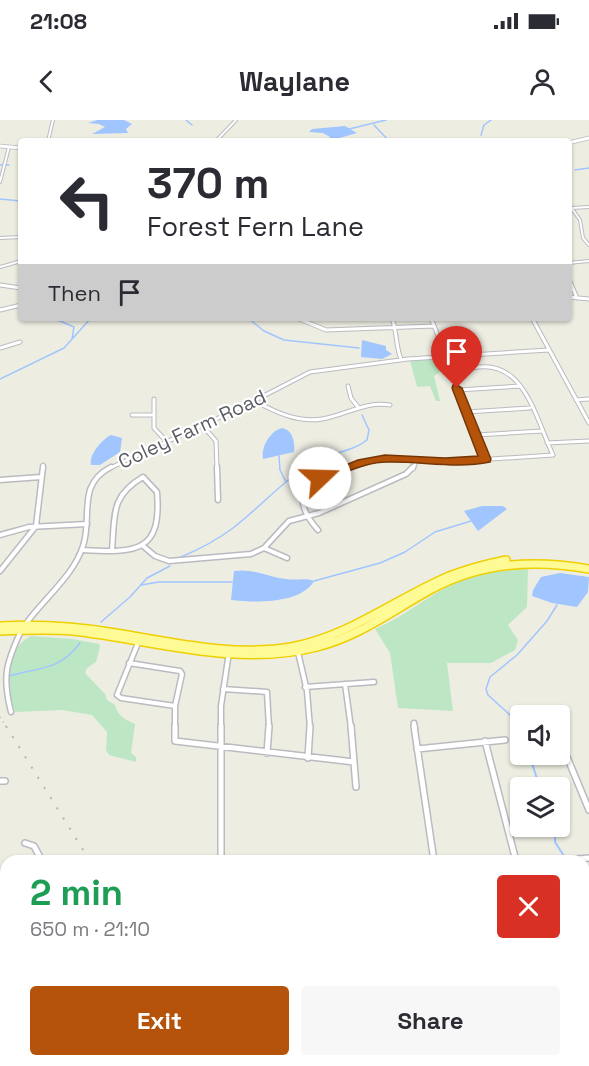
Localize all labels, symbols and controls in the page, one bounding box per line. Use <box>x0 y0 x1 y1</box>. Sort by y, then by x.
text: 21:08 <box>30 7 87 35</box>
text: Waylane <box>239 64 350 99</box>
icon: back <box>30 65 63 98</box>
icon: person <box>526 65 559 98</box>
text: 370 m <box>147 157 269 210</box>
icon: left <box>48 162 126 240</box>
text: Forest Fern Lane <box>147 209 364 244</box>
icon: arrive <box>113 276 146 309</box>
text: Then <box>48 279 101 307</box>
pin <box>431 326 482 388</box>
icon: arrive <box>440 335 473 368</box>
street label: Coley Farm Road <box>114 383 270 475</box>
position arrow <box>288 446 352 510</box>
map controls <box>510 705 570 837</box>
button: sound <box>510 705 570 765</box>
button: layers <box>510 777 570 837</box>
text: 2 min <box>30 870 123 916</box>
button: close <box>497 875 560 938</box>
text: 650 m · 21:10 <box>30 916 150 942</box>
button: Exit <box>30 986 289 1055</box>
button: Share <box>301 986 560 1055</box>

